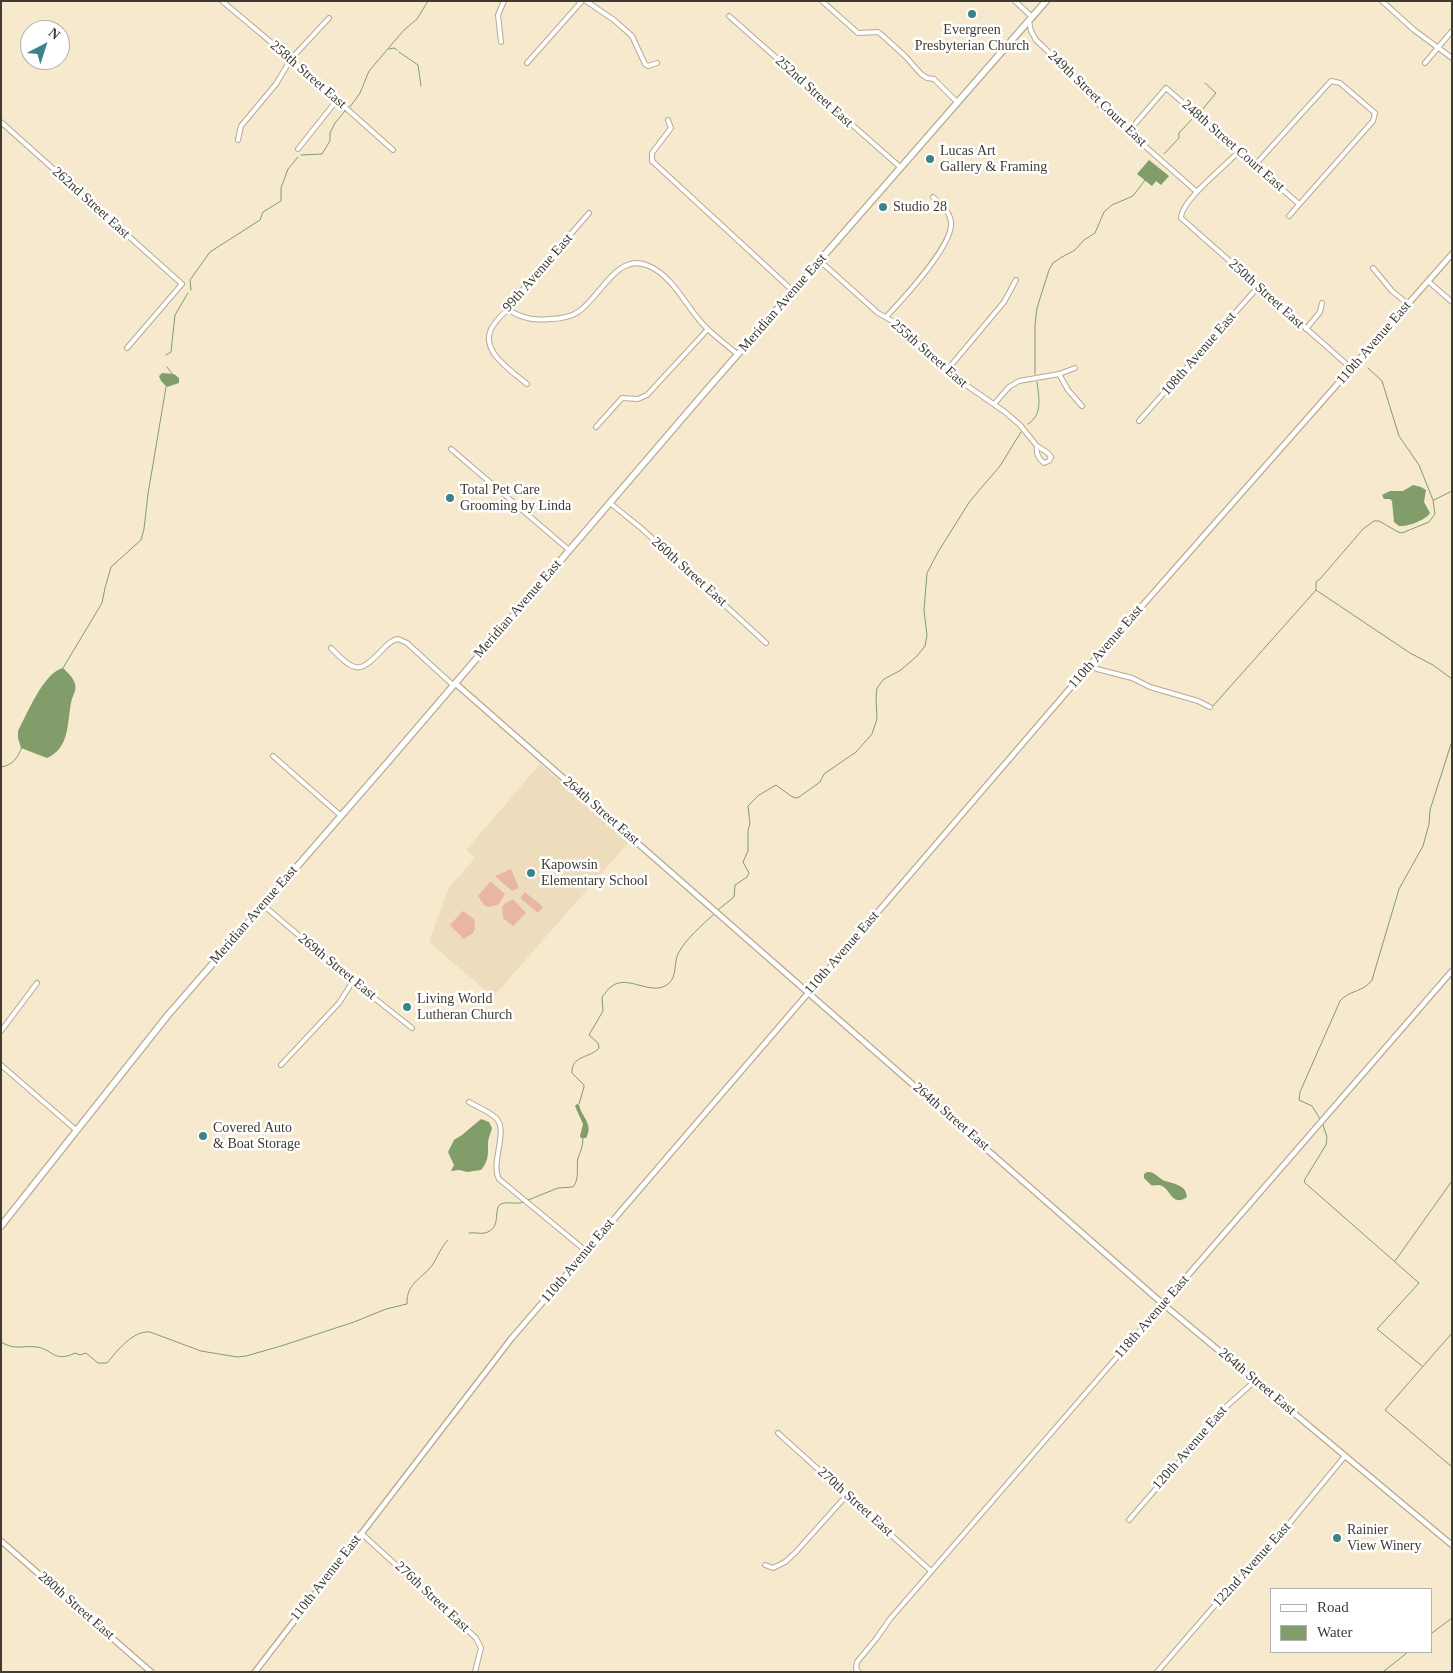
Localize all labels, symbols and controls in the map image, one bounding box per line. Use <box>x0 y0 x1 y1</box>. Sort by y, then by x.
marker: Evergreen Presbyterian Church <box>966 8 978 20</box>
north arrow <box>20 20 70 70</box>
place label: Evergreen Presbyterian Church <box>915 22 1029 54</box>
text: N <box>46 25 63 43</box>
street label: 258th Street East <box>266 37 350 113</box>
street label: 249th Street Court East <box>1044 47 1150 151</box>
street label: 252nd Street East <box>772 53 856 131</box>
street label: 248th Street Court East <box>1178 97 1288 195</box>
place label: Lucas Art Gallery & Framing <box>940 143 1047 176</box>
marker: Lucas Art Gallery & Framing <box>924 153 936 165</box>
street label: 262nd Street East <box>49 164 133 242</box>
place label: Studio 28 <box>893 199 947 215</box>
marker: Studio 28 <box>877 201 889 213</box>
street label: 99th Avenue East <box>499 230 577 316</box>
street label: Meridian Avenue East <box>736 250 830 356</box>
street label: 250th Street East <box>1225 256 1307 332</box>
street label: 110th Avenue East <box>1333 298 1415 388</box>
street label: 108th Avenue East <box>1158 309 1240 399</box>
street label: 255th Street East <box>887 316 971 392</box>
place label: Total Pet Care Grooming by Linda <box>460 482 571 514</box>
marker: Total Pet Care Grooming by Linda <box>444 492 456 504</box>
street label: 260th Street East <box>648 534 730 610</box>
street label: Meridian Avenue East <box>471 556 565 662</box>
street label: 110th Avenue East <box>1065 602 1147 692</box>
street label: 264th Street East <box>559 773 643 849</box>
place label: Kapowsin Elementary School <box>541 857 648 890</box>
street label: Meridian Avenue East <box>207 862 301 968</box>
marker: Kapowsin Elementary School <box>525 867 537 879</box>
street label: 110th Avenue East <box>801 908 883 998</box>
street label: 269th Street East <box>295 930 379 1004</box>
place label: Living World Lutheran Church <box>417 991 512 1024</box>
marker: Living World Lutheran Church <box>401 1001 413 1013</box>
street label: 264th Street East <box>909 1079 993 1155</box>
place label: Covered Auto & Boat Storage <box>213 1120 300 1152</box>
marker: Covered Auto & Boat Storage <box>197 1130 209 1142</box>
street label: 110th Avenue East <box>538 1215 618 1307</box>
street label: 118th Avenue East <box>1111 1272 1193 1362</box>
street label: 264th Street East <box>1215 1345 1299 1419</box>
street label: 120th Avenue East <box>1149 1403 1231 1493</box>
street label: 270th Street East <box>814 1464 896 1540</box>
street label: 122nd Avenue East <box>1209 1519 1295 1611</box>
place label: Rainier View Winery <box>1347 1522 1421 1554</box>
street label: 110th Avenue East <box>287 1531 365 1625</box>
marker: Rainier View Winery <box>1331 1532 1343 1544</box>
street label: 276th Street East <box>391 1558 473 1636</box>
street label: 280th Street East <box>34 1568 118 1644</box>
legend <box>1270 1588 1433 1653</box>
text: Road <box>1317 1599 1349 1615</box>
text: Water <box>1317 1624 1352 1640</box>

